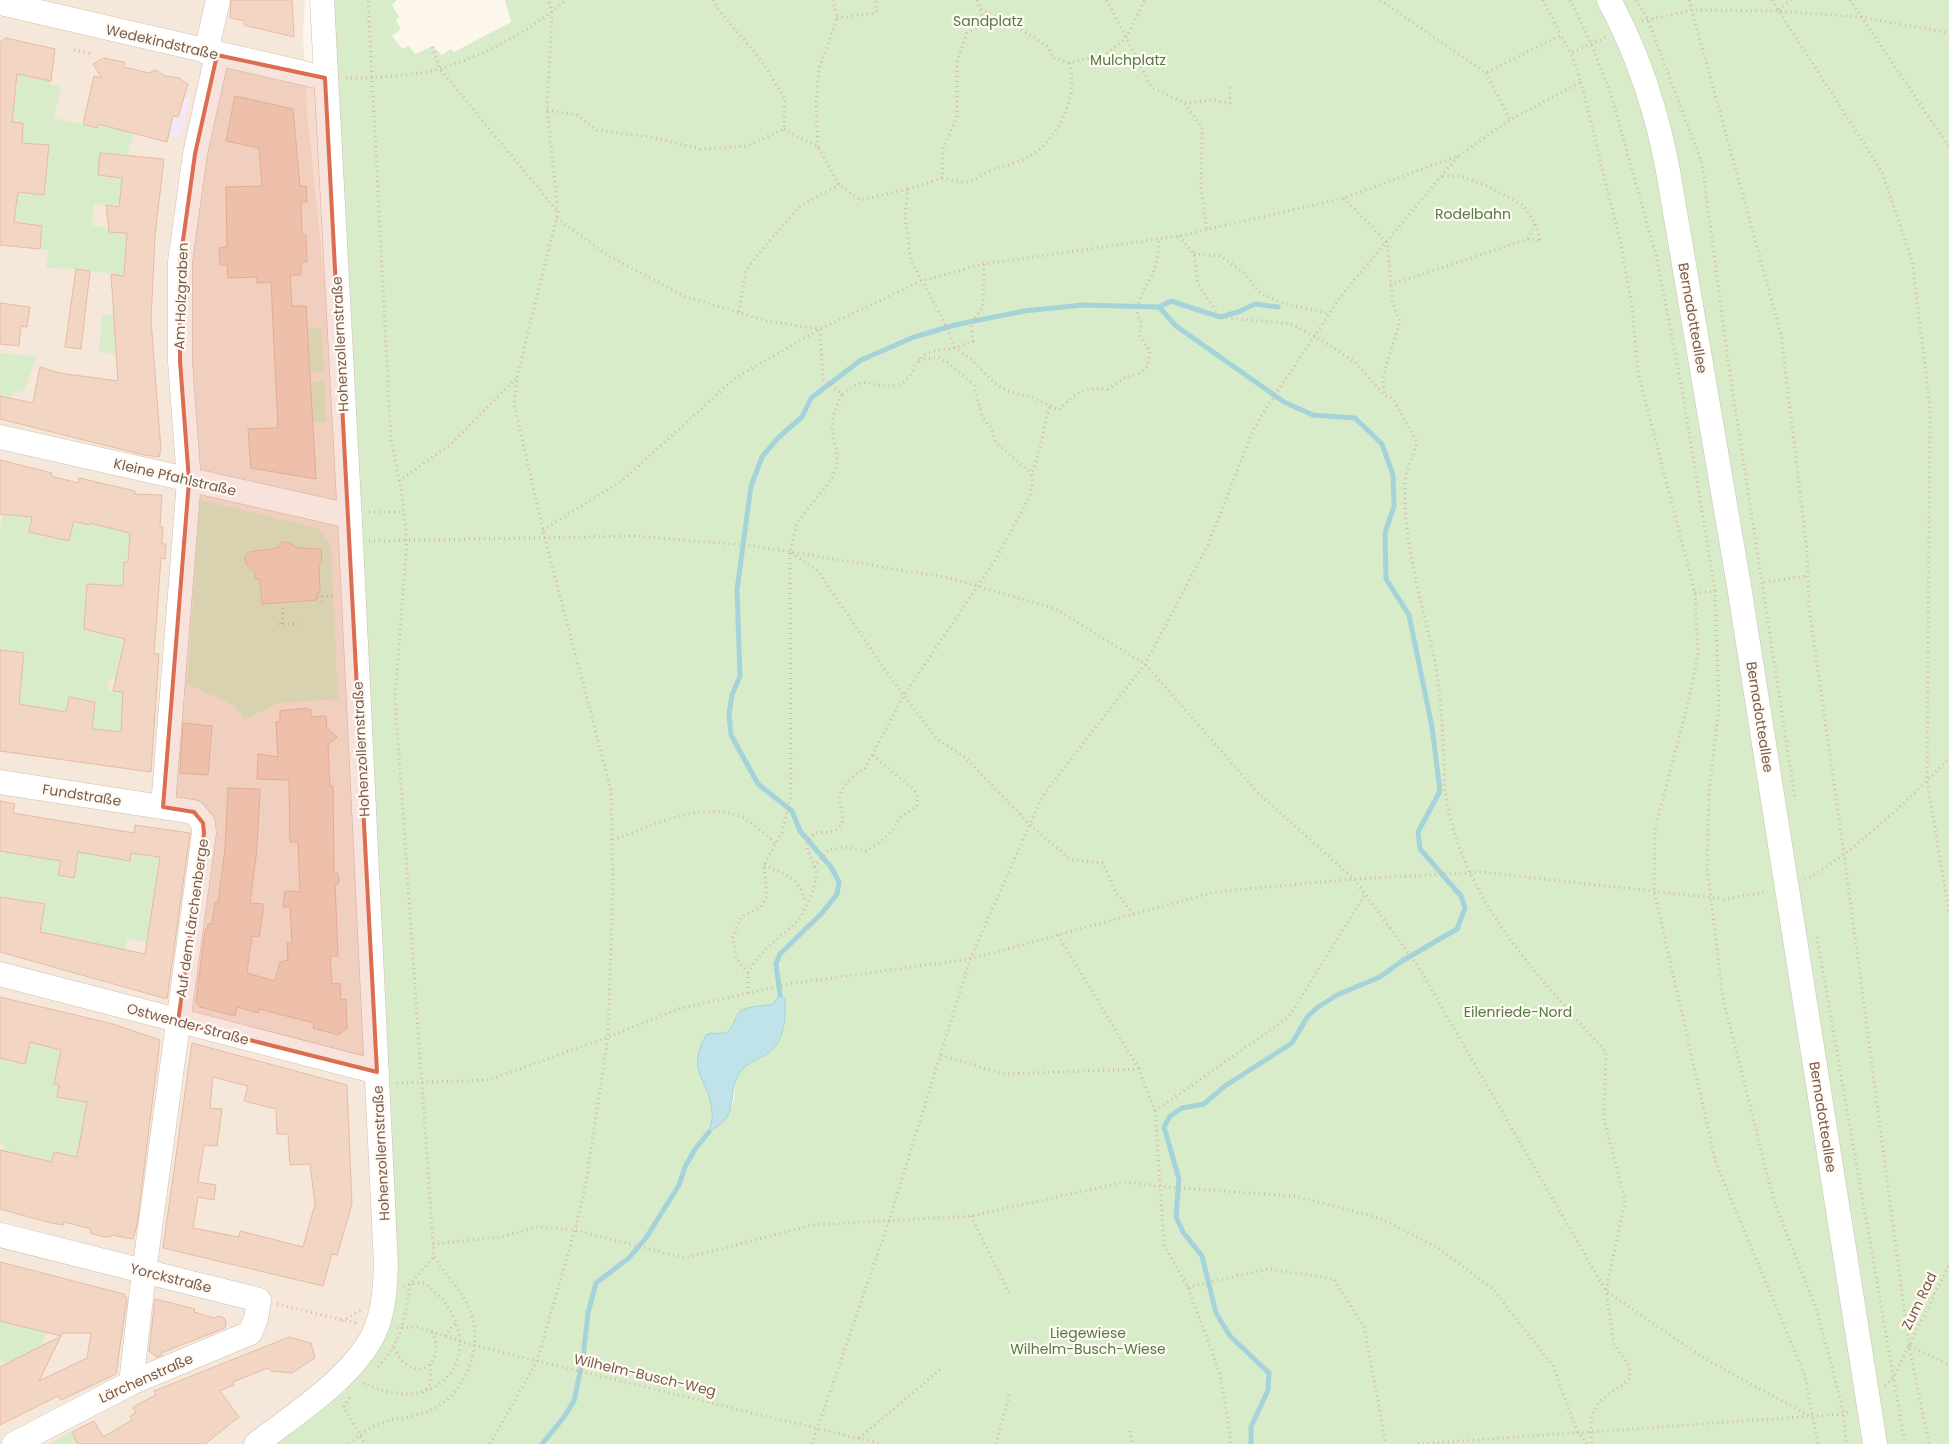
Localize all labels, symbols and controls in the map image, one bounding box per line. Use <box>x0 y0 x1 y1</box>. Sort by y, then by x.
park label: Sandplatz <box>953 11 1023 31</box>
street label: Wedekindstraße <box>104 19 221 65</box>
park label: Mulchplatz <box>1090 50 1166 70</box>
park label: Rodelbahn <box>1435 204 1511 224</box>
street label: Am Holzgraben <box>169 242 193 350</box>
street label: Bernadotteallee <box>1673 261 1713 375</box>
street label: Hohenzollernstraße <box>326 275 354 412</box>
street label: Kleine Pfahlstraße <box>112 453 239 501</box>
street label: Bernadotteallee <box>1741 660 1779 774</box>
street label: Hohenzollernstraße <box>347 680 375 817</box>
street label: Fundstraße <box>41 779 123 811</box>
street label: Auf dem Lärchenberge <box>171 837 213 999</box>
street label: Ostwender Straße <box>125 998 252 1050</box>
park label: Eilenriede-Nord <box>1464 1002 1572 1022</box>
street label: Bernadotteallee <box>1804 1060 1842 1174</box>
street label: Hohenzollernstraße <box>367 1084 395 1221</box>
street label: Yorckstraße <box>128 1258 214 1298</box>
street label: Zum Rad <box>1896 1269 1942 1333</box>
park label: Liegewiese Wilhelm-Busch-Wiese <box>1010 1323 1166 1359</box>
street label: Lärchenstraße <box>96 1348 197 1408</box>
street label: Wilhelm-Busch-Weg <box>572 1349 718 1401</box>

